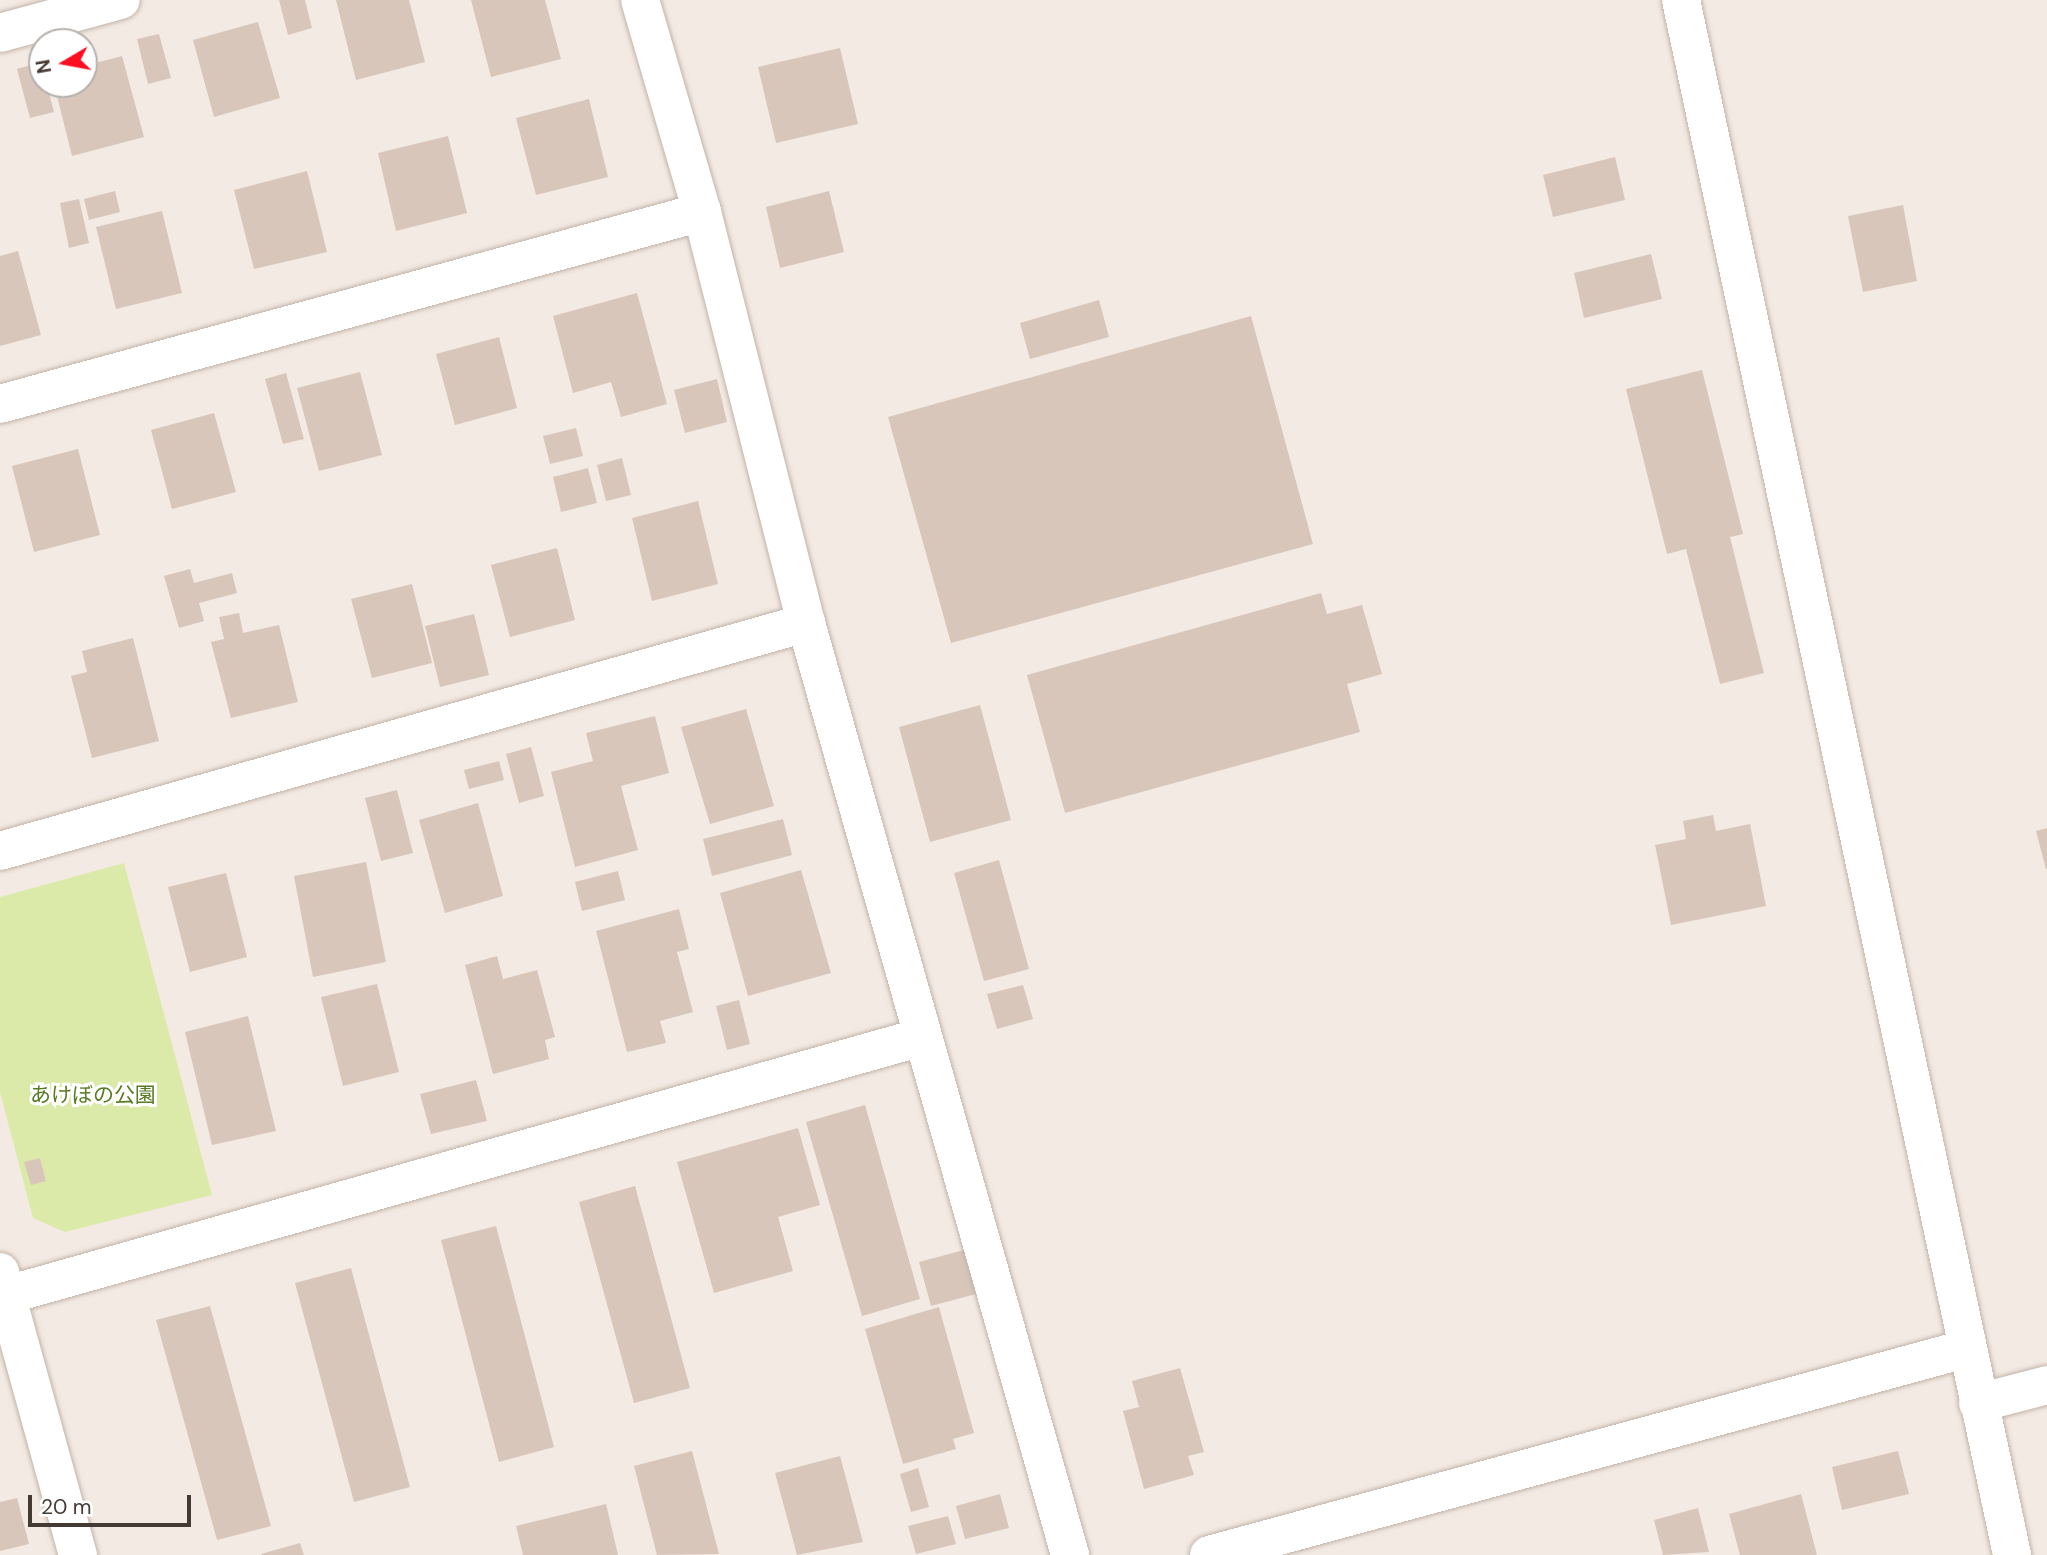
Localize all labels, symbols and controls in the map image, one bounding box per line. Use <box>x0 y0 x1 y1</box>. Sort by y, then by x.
north arrow <box>28 28 98 98</box>
text: N <box>30 57 57 75</box>
park label: あけぼの公園 <box>30 1082 156 1108</box>
scale bar <box>32 1482 194 1526</box>
text: 20 m <box>41 1493 92 1521</box>

